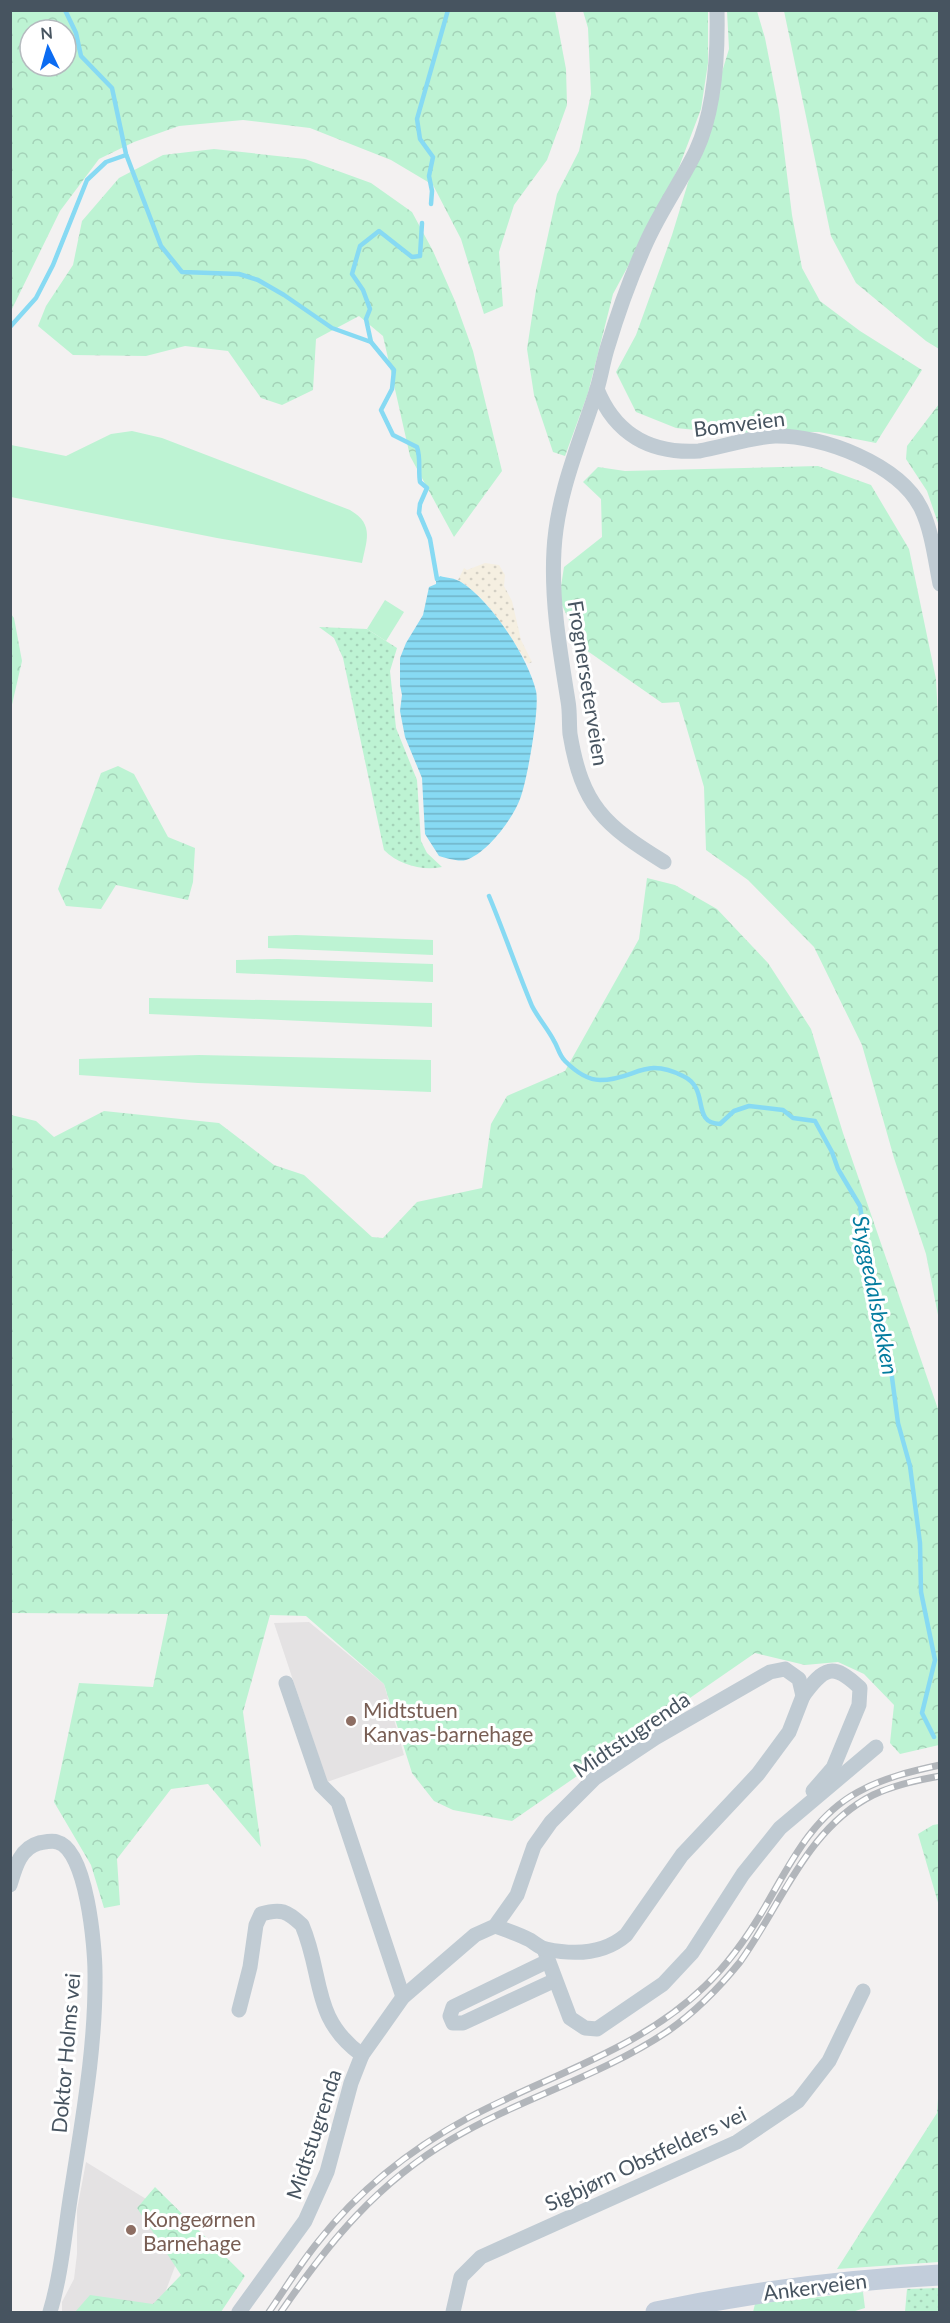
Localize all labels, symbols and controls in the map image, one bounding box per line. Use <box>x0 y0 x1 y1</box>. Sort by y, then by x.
north arrow <box>18 18 78 78</box>
text: N <box>40 23 54 43</box>
street label: Bomveien <box>692 405 786 441</box>
street label: Frognerseterveien <box>564 599 614 767</box>
water label: Styggedalsbekken <box>847 1213 905 1377</box>
street label: Midtstugrenda <box>568 1686 694 1782</box>
place label: Midtstuen Kanvas-barnehage <box>363 1697 533 1746</box>
marker: Midtstuen Kanvas-barnehage <box>344 1714 358 1728</box>
street label: Doktor Holms vei <box>46 1972 84 2134</box>
street label: Midtstugrenda <box>280 2066 346 2202</box>
street label: Sigbjørn Obstfelders vei <box>540 2100 750 2216</box>
place label: Kongeørnen Barnehage <box>143 2206 256 2255</box>
marker: Kongeørnen Barnehage <box>124 2223 138 2237</box>
street label: Ankerveien <box>762 2267 868 2305</box>

